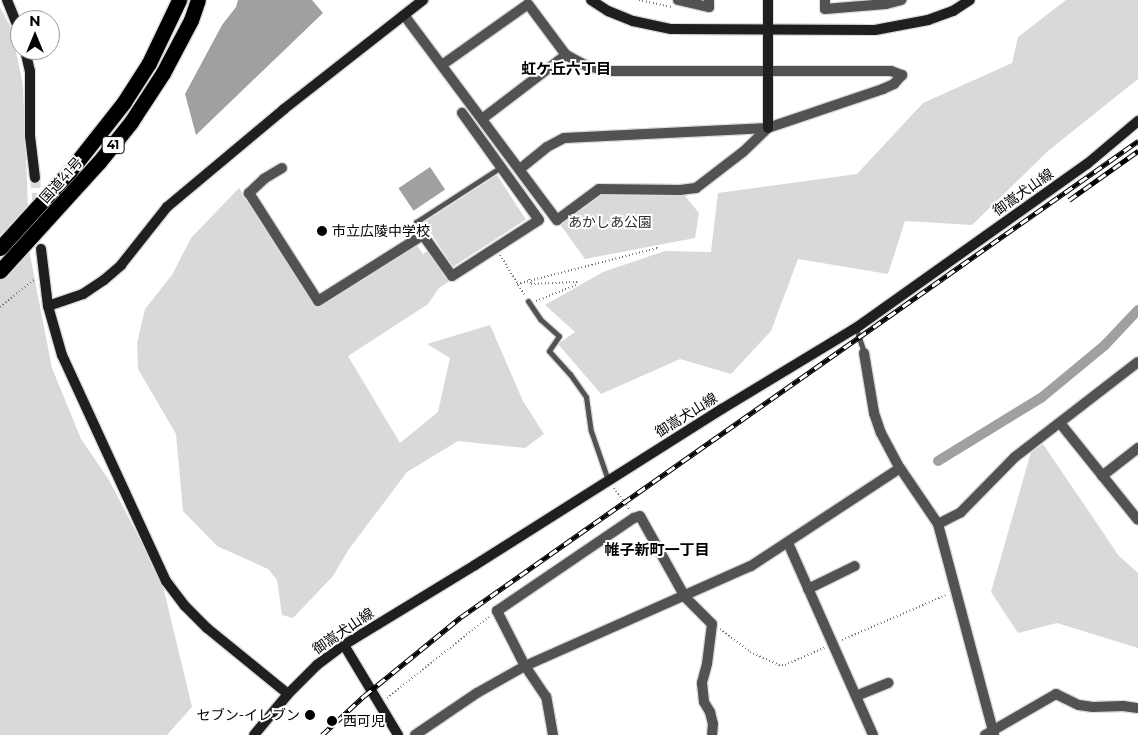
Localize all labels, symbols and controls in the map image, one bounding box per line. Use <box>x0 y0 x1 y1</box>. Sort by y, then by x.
north arrow <box>10 10 60 60</box>
text: N <box>29 12 41 30</box>
district label: 虹ケ丘六丁目 <box>521 60 611 78</box>
road number: 41 <box>100 136 126 154</box>
street label: 国道41号 <box>36 154 86 206</box>
street label: 御嵩犬山線 <box>990 165 1056 219</box>
park label: あかしあ公園 <box>568 214 652 230</box>
place label: 市立広陵中学校 <box>332 223 430 239</box>
marker: 市立広陵中学校 <box>316 225 328 237</box>
street label: 御嵩犬山線 <box>652 389 720 441</box>
district label: 帷子新町一丁目 <box>605 541 709 559</box>
street label: 御嵩犬山線 <box>309 604 377 658</box>
place label: セブン-イレブン <box>197 707 300 723</box>
marker: セブン-イレブン <box>304 709 316 721</box>
place label: 西可児 <box>343 713 385 729</box>
marker: 西可児 <box>325 714 339 728</box>

